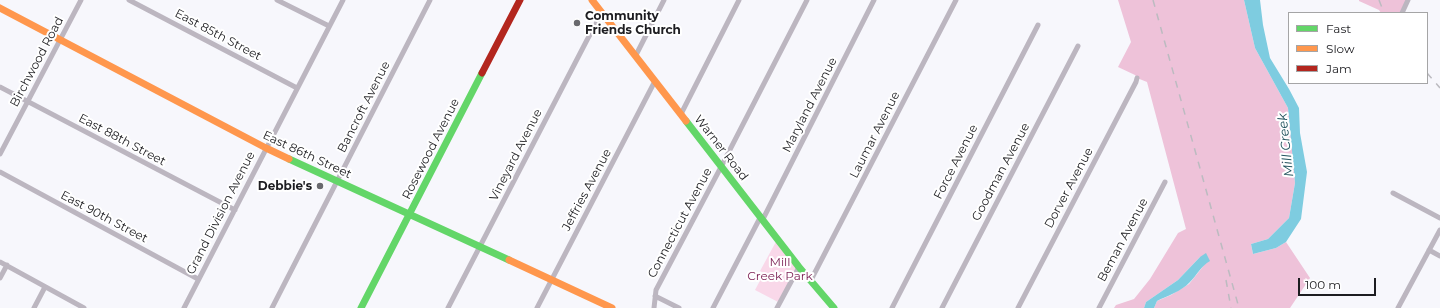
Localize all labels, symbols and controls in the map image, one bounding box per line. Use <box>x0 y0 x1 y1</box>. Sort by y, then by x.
street label: East 85th Street <box>172 6 264 64</box>
place label: Community Friends Church <box>585 9 681 37</box>
legend <box>1288 12 1428 84</box>
street label: Birchwood Road <box>7 15 67 109</box>
marker: Community Friends Church <box>572 18 582 28</box>
text: Fast <box>1326 21 1351 36</box>
text: Slow <box>1326 41 1355 56</box>
street label: Maryland Avenue <box>780 55 840 155</box>
street label: Bancroft Avenue <box>335 59 393 155</box>
text: Jam <box>1326 61 1352 76</box>
street label: Laumar Avenue <box>847 89 903 181</box>
street label: Rosewood Avenue <box>399 96 463 202</box>
street label: Vineyard Avenue <box>487 107 545 203</box>
street label: East 88th Street <box>76 111 168 169</box>
street label: Warner Road <box>691 112 751 184</box>
water label: Mill Creek <box>1275 112 1297 178</box>
street label: Goodman Avenue <box>969 121 1033 223</box>
street label: Force Avenue <box>931 122 981 202</box>
street label: East 86th Street <box>260 128 354 182</box>
street label: Dorver Avenue <box>1042 145 1096 231</box>
street label: Jeffries Avenue <box>559 146 615 234</box>
street label: Grand Division Avenue <box>184 149 258 277</box>
street label: Connecticut Avenue <box>645 166 715 280</box>
place label: Debbie's <box>258 179 312 193</box>
marker: Debbie's <box>315 181 325 191</box>
street label: East 90th Street <box>58 188 150 246</box>
street label: Beman Avenue <box>1095 196 1151 284</box>
park label: Mill Creek Park <box>747 255 813 283</box>
scale bar <box>1300 270 1378 296</box>
text: 100 m <box>1305 277 1341 292</box>

